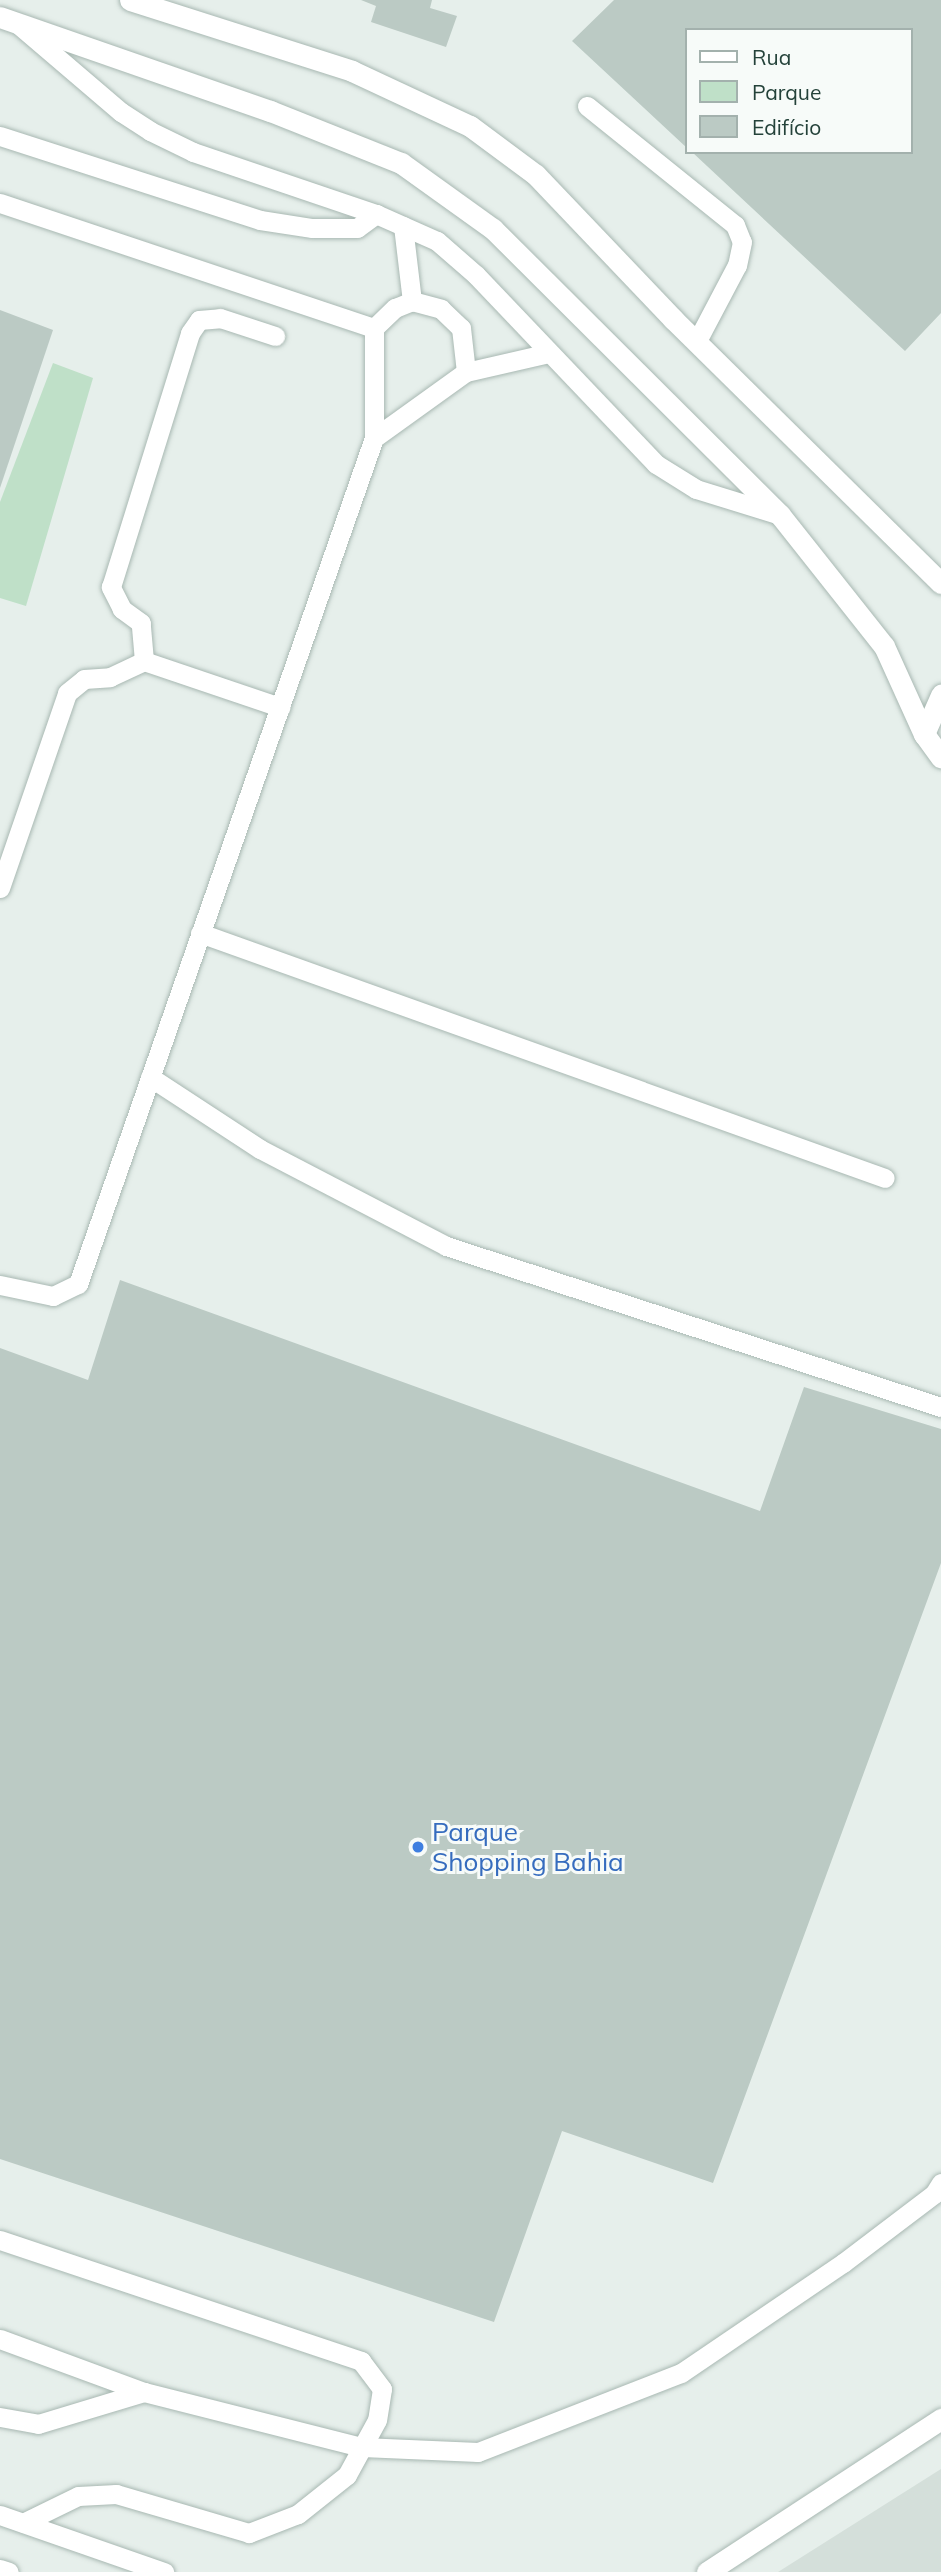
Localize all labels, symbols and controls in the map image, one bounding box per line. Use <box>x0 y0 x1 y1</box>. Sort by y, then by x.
legend <box>685 28 913 154</box>
text: Rua <box>752 44 791 70</box>
text: Parque <box>752 79 821 105</box>
text: Edifício <box>752 114 821 140</box>
place label: Parque Shopping Bahia <box>432 1816 624 1878</box>
marker: Parque Shopping Bahia <box>410 1839 426 1855</box>

